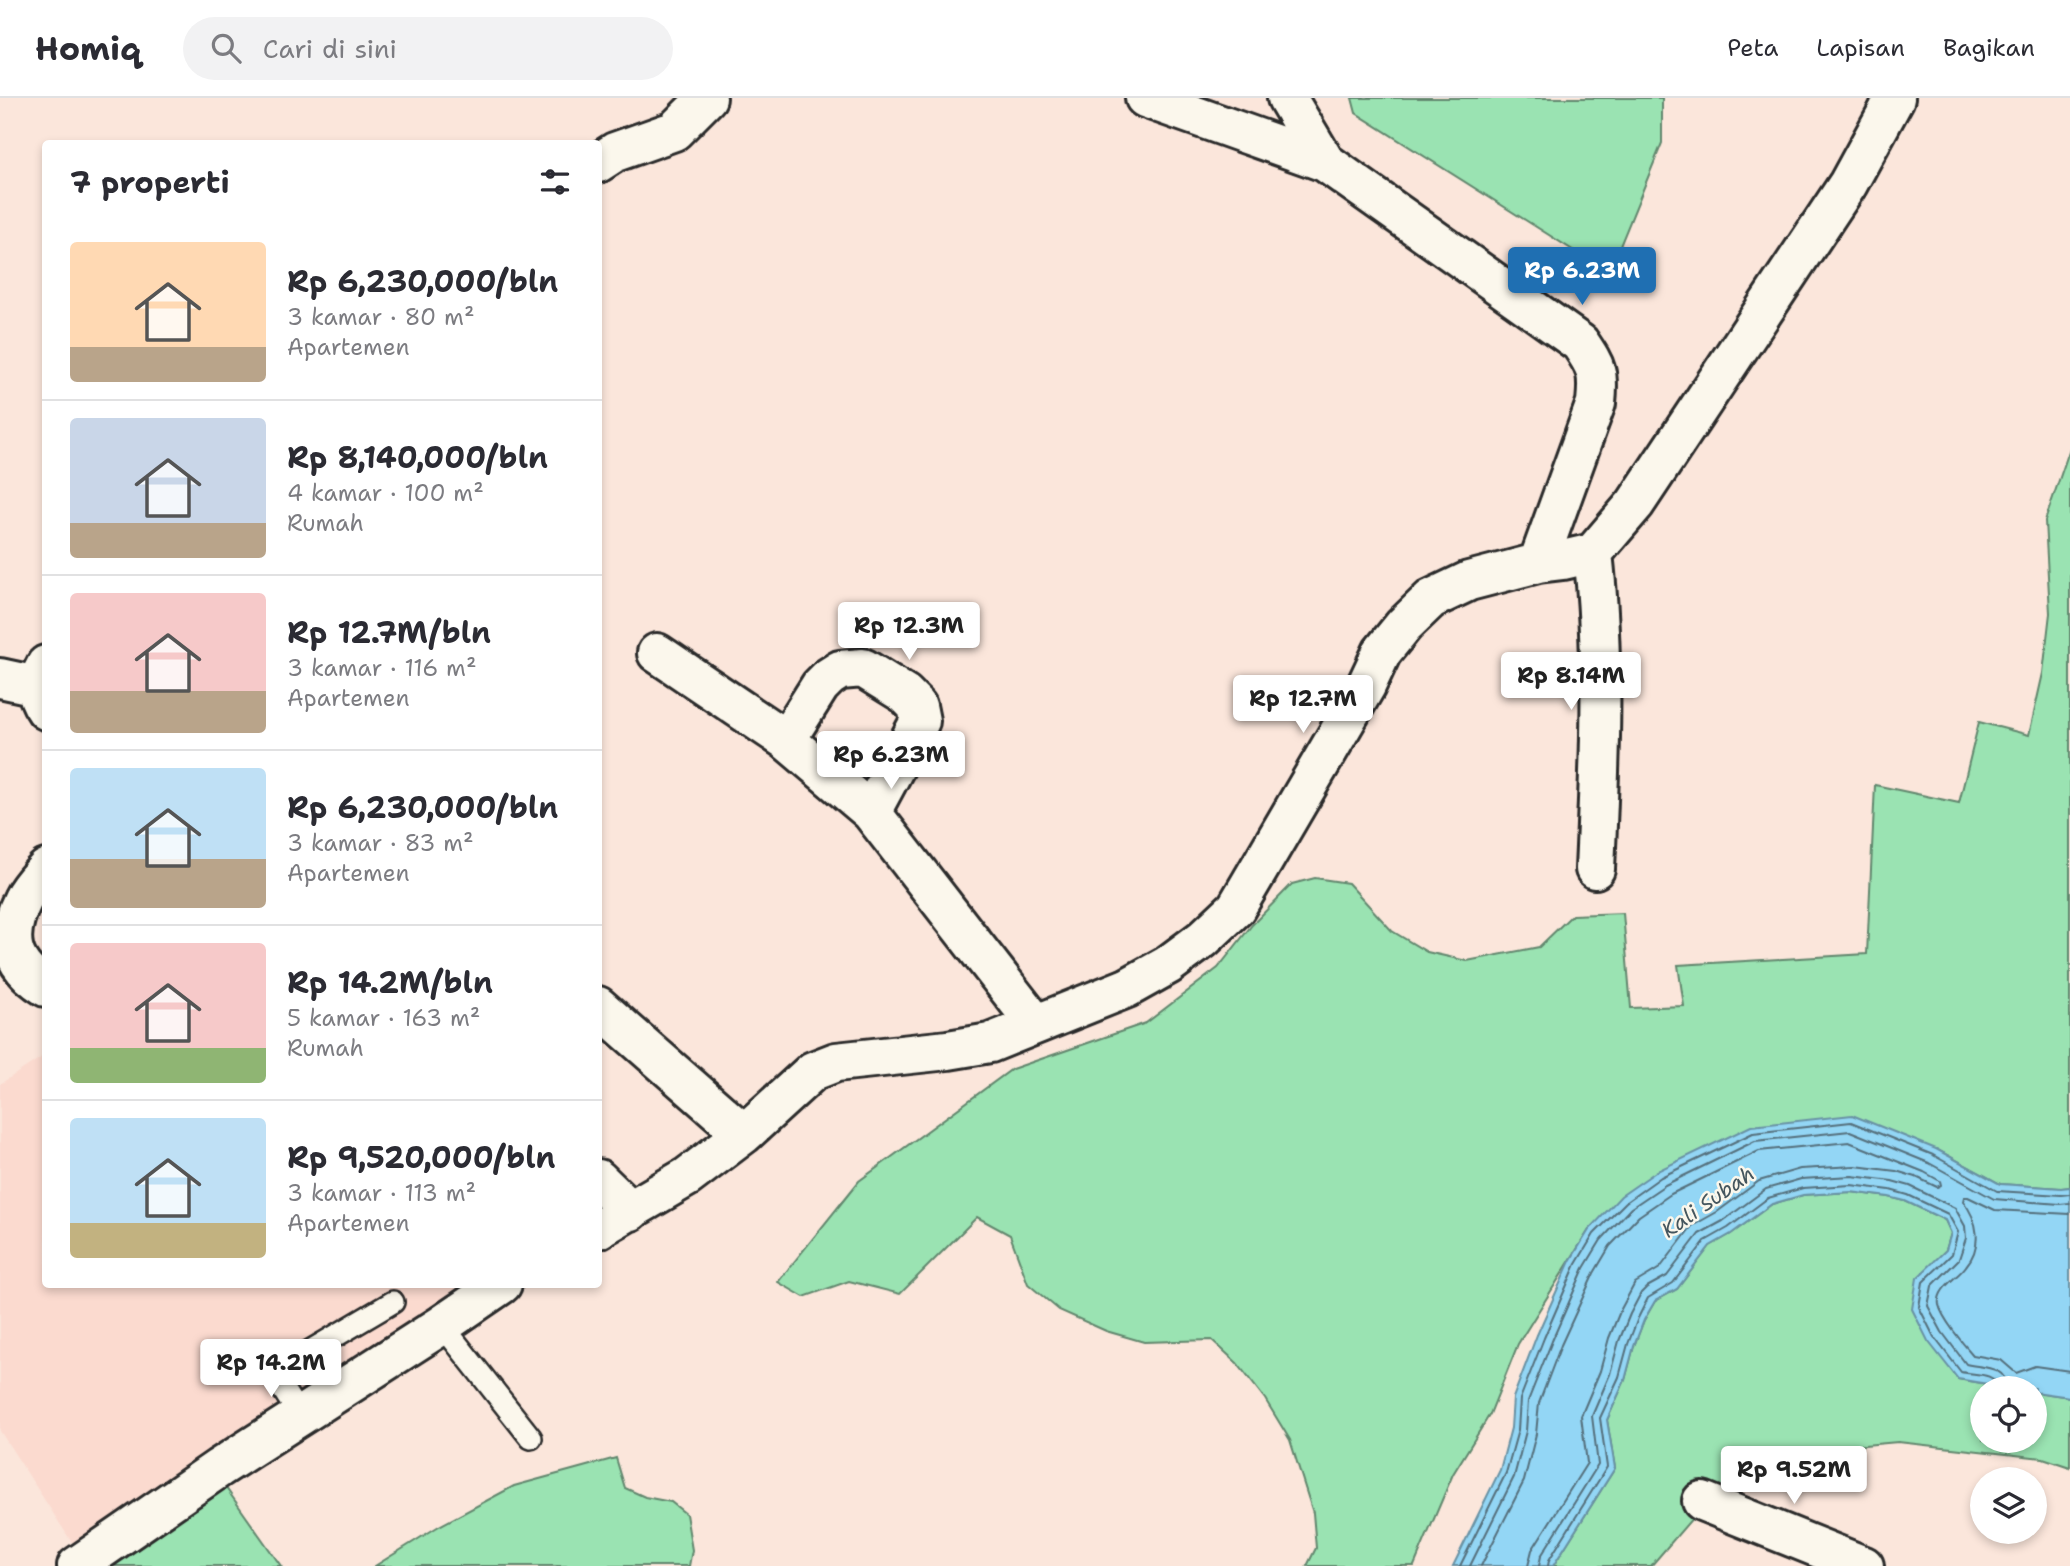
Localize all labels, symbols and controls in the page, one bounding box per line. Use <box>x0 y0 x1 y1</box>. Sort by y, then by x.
search box <box>183 17 673 80</box>
text: Homiq <box>35 26 141 71</box>
icon: search <box>207 29 245 67</box>
text: Cari di sini <box>263 31 397 66</box>
text: Peta <box>1727 32 1778 64</box>
text: Lapisan <box>1816 32 1905 64</box>
text: Bagikan <box>1943 32 2035 64</box>
text: 7 properti <box>70 162 230 203</box>
icon: filters <box>536 163 574 201</box>
pin: Rp 6.23M <box>1510 248 1654 307</box>
text: Rp 6.23M <box>1524 255 1640 285</box>
text: Rp 6,230,000/bln <box>287 261 558 302</box>
icon: home <box>126 270 210 354</box>
text: 3 kamar · 80 m² <box>287 302 474 332</box>
text: Apartemen <box>287 332 410 362</box>
text: Rp 8,140,000/bln <box>287 437 548 478</box>
icon: home <box>126 446 210 530</box>
text: 4 kamar · 100 m² <box>287 478 484 508</box>
text: Rumah <box>287 508 364 538</box>
pin: Rp 12.3M <box>837 602 981 662</box>
text: Rp 12.3M <box>854 610 964 640</box>
text: Rp 12.7M/bln <box>287 612 491 653</box>
icon: home <box>126 621 210 705</box>
pin: Rp 8.14M <box>1499 652 1643 712</box>
text: 3 kamar · 116 m² <box>287 653 477 683</box>
text: Rp 8.14M <box>1517 660 1625 690</box>
pin: Rp 12.7M <box>1231 676 1375 735</box>
text: Apartemen <box>287 683 410 713</box>
text: Rp 12.7M <box>1249 683 1357 713</box>
pin: Rp 6.23M <box>819 732 963 791</box>
text: Rp 6.23M <box>833 739 949 769</box>
text: Rp 6,230,000/bln <box>287 787 558 828</box>
icon: home <box>126 796 210 880</box>
text: 3 kamar · 83 m² <box>287 828 474 858</box>
text: Apartemen <box>287 858 410 888</box>
text: Rp 14.2M/bln <box>287 962 493 1003</box>
icon: home <box>126 971 210 1055</box>
text: 5 kamar · 163 m² <box>287 1003 480 1033</box>
text: Rumah <box>287 1033 364 1063</box>
text: Rp 9,520,000/bln <box>287 1137 555 1178</box>
icon: home <box>126 1146 210 1230</box>
water label: Kali Subah <box>1656 1160 1760 1244</box>
text: 3 kamar · 113 m² <box>287 1178 476 1208</box>
text: Apartemen <box>287 1208 410 1238</box>
pin: Rp 14.2M <box>199 1340 343 1399</box>
text: Rp 14.2M <box>216 1347 326 1377</box>
map controls <box>1970 1376 2047 1544</box>
button: locate <box>1970 1376 2047 1453</box>
pin: Rp 9.52M <box>1722 1446 1866 1506</box>
text: Rp 9.52M <box>1737 1454 1851 1484</box>
button: layers <box>1970 1467 2047 1544</box>

